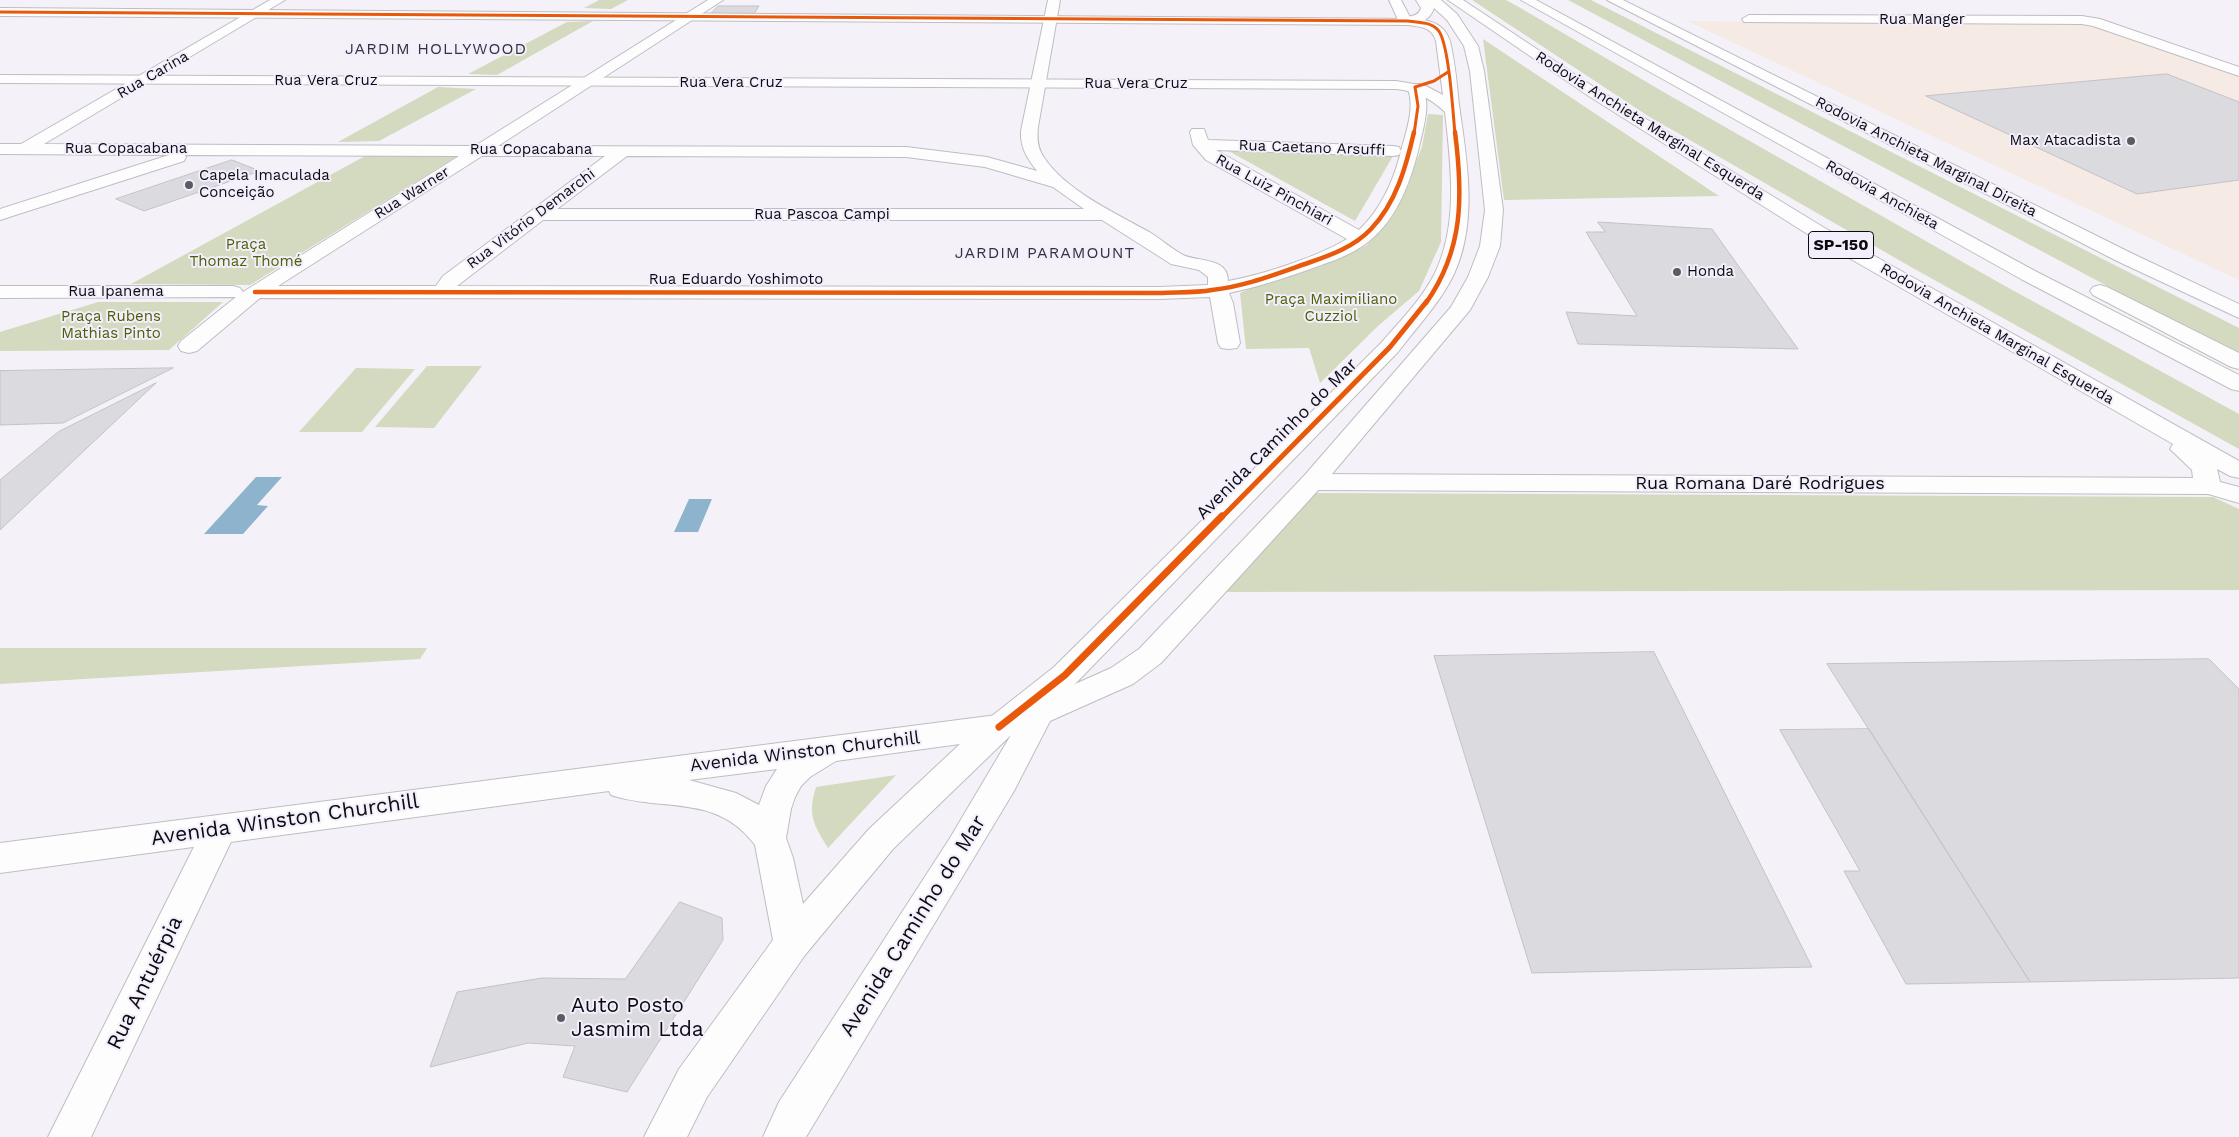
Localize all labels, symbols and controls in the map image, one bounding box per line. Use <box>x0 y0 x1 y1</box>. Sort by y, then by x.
street label: Rua Manger <box>1879 11 1965 29</box>
district label: JARDIM HOLLYWOOD <box>343 39 529 59</box>
street label: Rua Carina <box>114 47 192 103</box>
street label: Rodovia Anchieta Marginal Esquerda <box>1532 48 1768 204</box>
street label: Rua Vera Cruz <box>274 72 378 90</box>
street label: Rua Vera Cruz <box>679 74 783 92</box>
street label: Rua Vera Cruz <box>1084 75 1188 93</box>
street label: Rodovia Anchieta Marginal Direita <box>1812 93 2040 221</box>
place label: Max Atacadista <box>2010 132 2121 150</box>
marker: Max Atacadista <box>2125 135 2137 147</box>
street label: Rua Caetano Arsuffi <box>1238 136 1386 160</box>
street label: Rua Copacabana <box>65 140 187 158</box>
street label: Rua Copacabana <box>470 141 592 159</box>
street label: Rua Luiz Pinchiari <box>1213 150 1335 230</box>
street label: Rodovia Anchieta <box>1822 156 1942 234</box>
street label: Rua Warner <box>371 163 453 223</box>
street label: Rua Vitório Demarchi <box>463 165 599 273</box>
place label: Capela Imaculada Conceição <box>199 167 330 202</box>
marker: Capela Imaculada Conceição <box>183 179 195 191</box>
street label: Rua Pascoa Campi <box>754 206 890 224</box>
road number: SP-150 <box>1808 232 1874 258</box>
park label: Praça Thomaz Thomé <box>190 236 302 271</box>
district label: JARDIM PARAMOUNT <box>953 243 1137 263</box>
street label: Rodovia Anchieta Marginal Esquerda <box>1877 260 2117 408</box>
place label: Honda <box>1687 263 1734 281</box>
marker: Honda <box>1671 266 1683 278</box>
street label: Rua Eduardo Yoshimoto <box>649 271 823 289</box>
street label: Rua Ipanema <box>68 283 164 301</box>
park label: Praça Maximiliano Cuzziol <box>1265 291 1397 326</box>
park label: Praça Rubens Mathias Pinto <box>61 308 161 343</box>
street label: Avenida Caminho do Mar <box>1192 354 1362 524</box>
street label: Rua Romana Daré Rodrigues <box>1635 473 1885 495</box>
street label: Avenida Winston Churchill <box>689 727 921 777</box>
street label: Avenida Winston Churchill <box>149 789 421 851</box>
street label: Avenida Caminho do Mar <box>835 811 991 1041</box>
street label: Rua Antuérpia <box>102 912 188 1054</box>
place label: Auto Posto Jasmim Ltda <box>571 993 704 1043</box>
marker: Auto Posto Jasmim Ltda <box>555 1012 567 1024</box>

